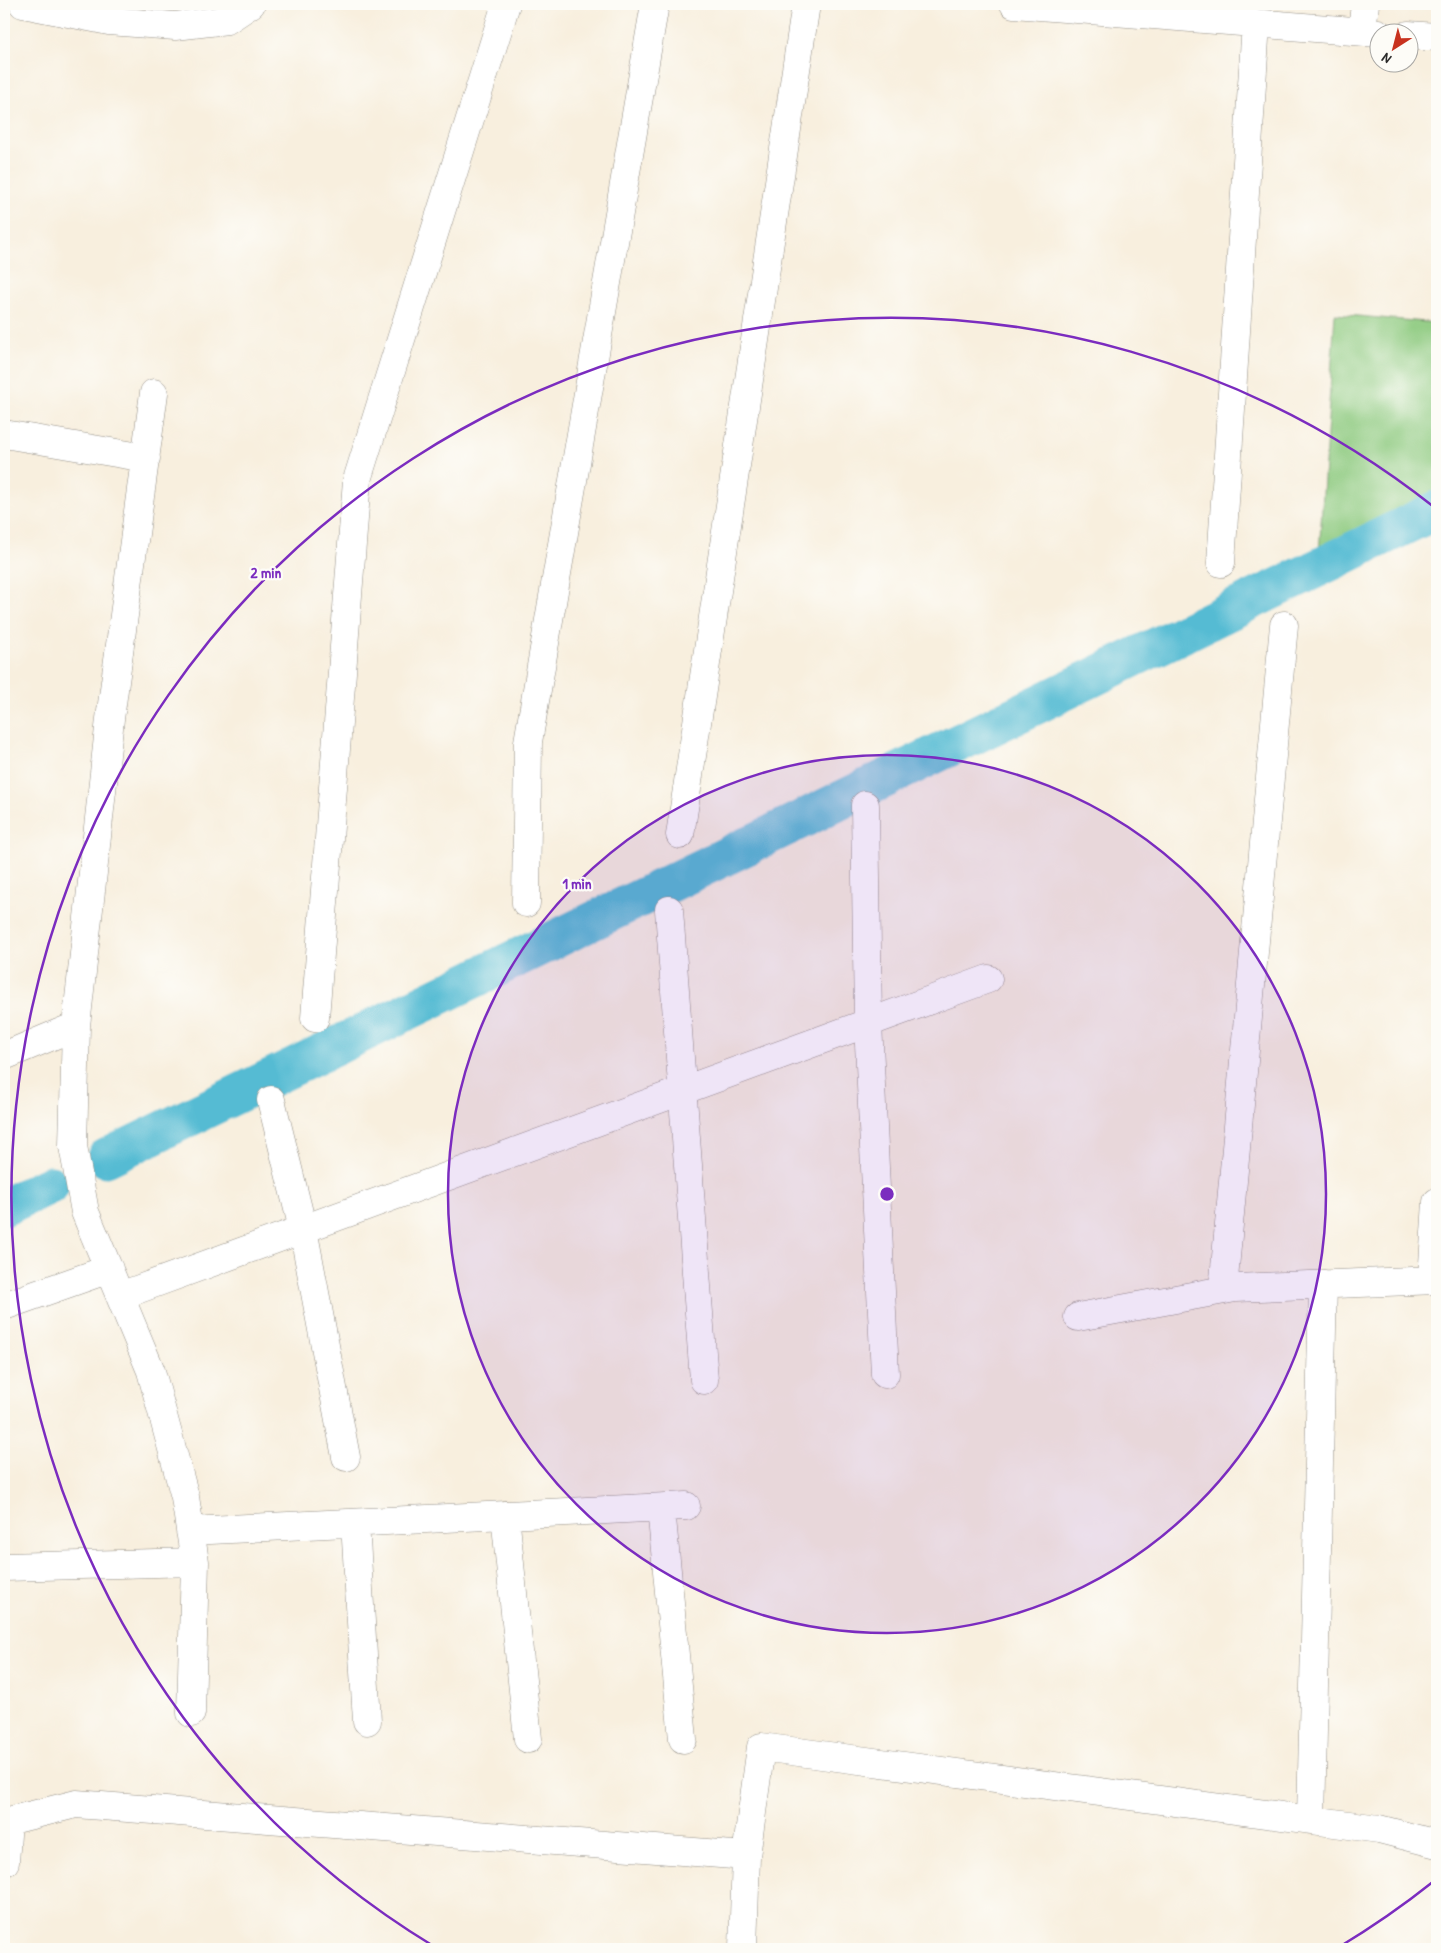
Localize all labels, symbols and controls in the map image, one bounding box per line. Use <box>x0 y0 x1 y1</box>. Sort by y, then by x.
north arrow <box>1368 22 1418 72</box>
text: N <box>1377 49 1395 69</box>
text: 2 min <box>251 562 282 583</box>
text: 1 min <box>562 873 592 894</box>
centre of rings <box>878 1185 896 1203</box>

